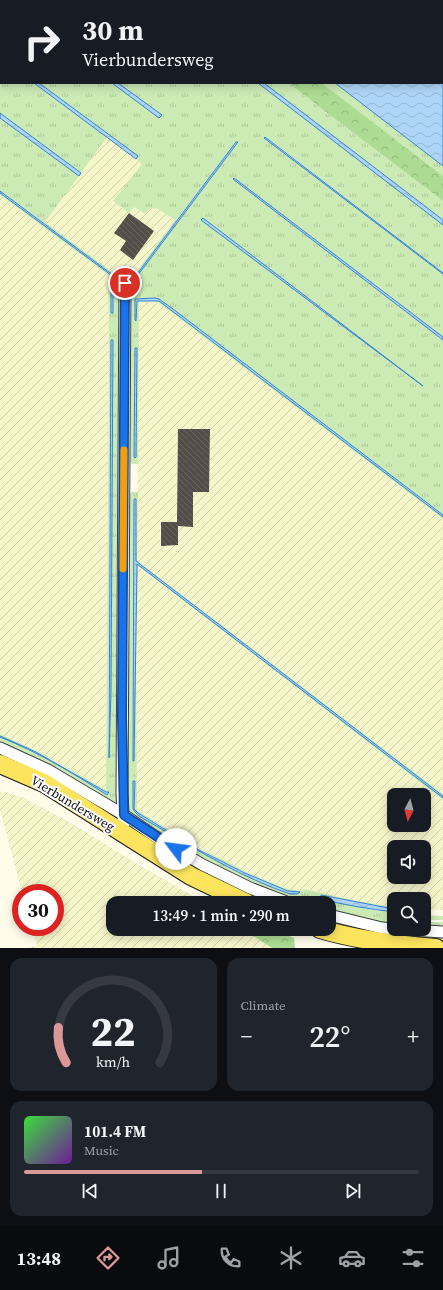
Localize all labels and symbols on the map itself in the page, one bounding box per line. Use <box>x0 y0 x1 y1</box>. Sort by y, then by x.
pin <box>108 266 142 300</box>
street label: Vierbundersweg <box>28 772 118 835</box>
north arrow <box>387 788 431 832</box>
position arrow <box>155 828 197 870</box>
speed limit sign: 30 <box>12 884 64 936</box>

